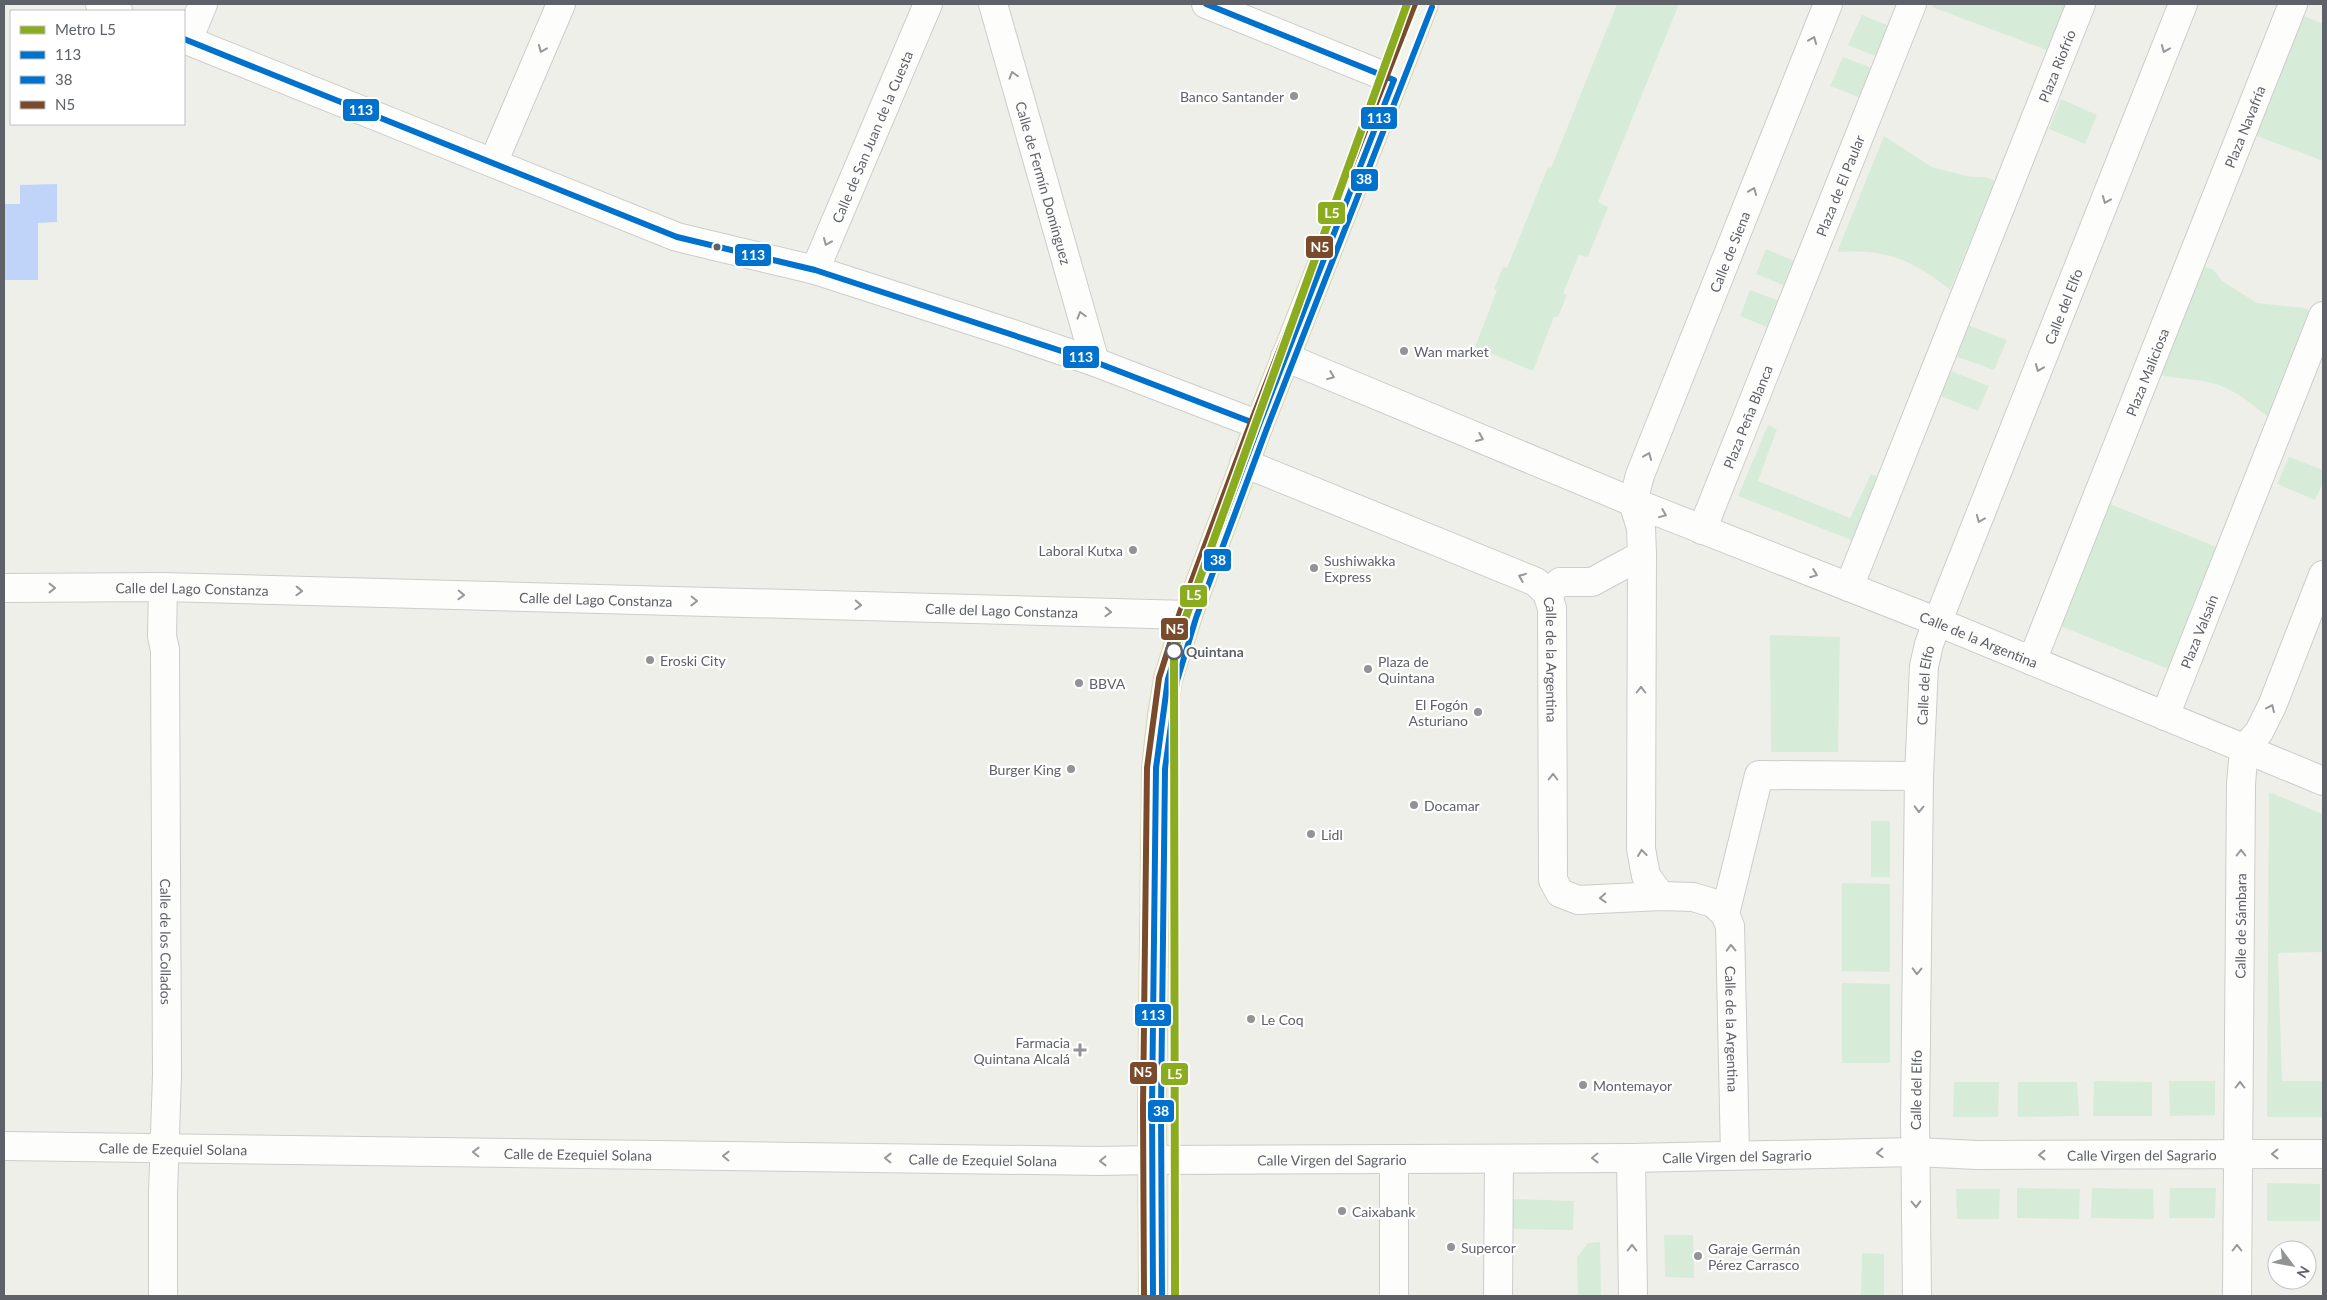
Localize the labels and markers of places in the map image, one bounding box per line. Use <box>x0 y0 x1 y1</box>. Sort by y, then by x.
place label: Banco Santander <box>1180 88 1284 105</box>
marker: Banco Santander <box>1288 90 1300 102</box>
unlabelled marker <box>712 242 722 252</box>
place label: Wan market <box>1414 343 1489 360</box>
marker: Wan market <box>1398 345 1410 357</box>
place label: Laboral Kutxa <box>1039 542 1123 559</box>
marker: Laboral Kutxa <box>1127 544 1139 556</box>
place label: Sushiwakka Express <box>1324 552 1396 585</box>
marker: Sushiwakka Express <box>1308 562 1320 574</box>
marker: Quintana <box>1165 642 1183 660</box>
place label: Quintana <box>1186 643 1244 660</box>
place label: Eroski City <box>660 652 726 669</box>
place label: Plaza de Quintana <box>1378 653 1435 686</box>
marker: Eroski City <box>644 654 656 666</box>
marker: Plaza de Quintana <box>1362 663 1374 675</box>
place label: BBVA <box>1089 675 1126 692</box>
marker: BBVA <box>1073 677 1085 689</box>
place label: El Fogón Asturiano <box>1408 696 1468 729</box>
marker: El Fogón Asturiano <box>1472 706 1484 718</box>
place label: Burger King <box>989 761 1061 778</box>
marker: Burger King <box>1065 763 1077 775</box>
place label: Docamar <box>1424 797 1480 814</box>
marker: Docamar <box>1408 799 1420 811</box>
place label: Lidl <box>1321 826 1343 843</box>
marker: Lidl <box>1305 828 1317 840</box>
place label: Le Coq <box>1261 1011 1304 1028</box>
marker: Le Coq <box>1245 1013 1257 1025</box>
place label: Farmacia Quintana Alcalá <box>973 1034 1070 1067</box>
marker: Farmacia Quintana Alcalá <box>1074 1044 1086 1056</box>
place label: Montemayor <box>1593 1077 1672 1094</box>
marker: Montemayor <box>1577 1079 1589 1091</box>
place label: Caixabank <box>1352 1203 1416 1220</box>
marker: Caixabank <box>1336 1205 1348 1217</box>
place label: Supercor <box>1461 1239 1516 1256</box>
place label: Garaje Germán Pérez Carrasco <box>1708 1240 1800 1273</box>
marker: Supercor <box>1445 1241 1457 1253</box>
marker: Garaje Germán Pérez Carrasco <box>1692 1250 1704 1262</box>

